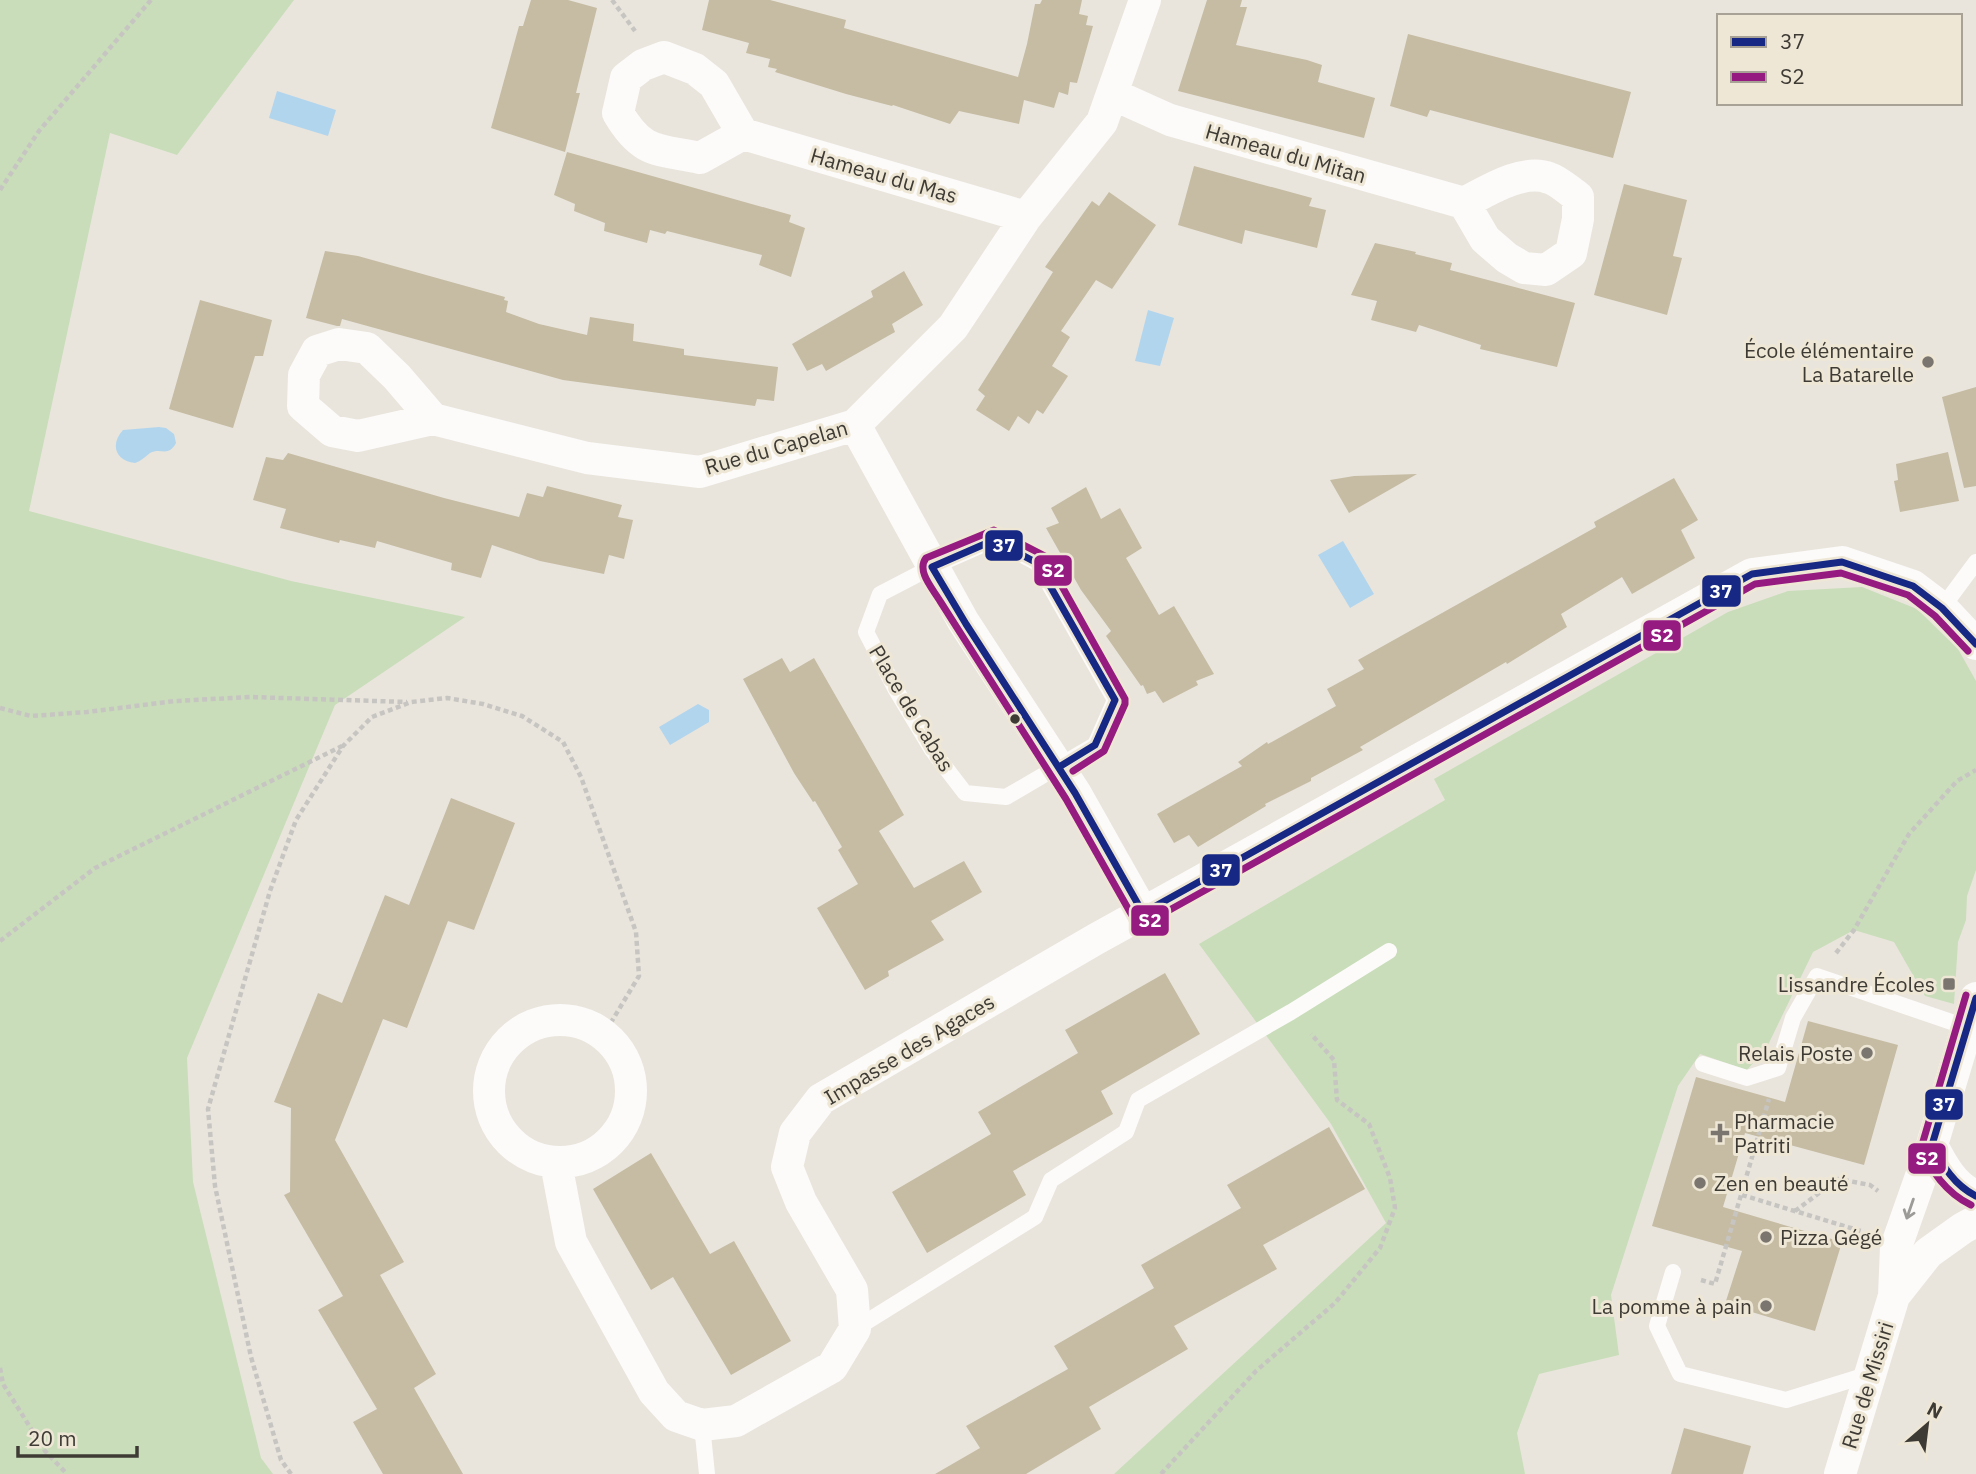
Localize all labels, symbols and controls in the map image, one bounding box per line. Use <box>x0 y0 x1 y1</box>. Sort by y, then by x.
legend <box>1717 14 1962 105</box>
text: 37 <box>1780 27 1805 55</box>
text: S2 <box>1780 62 1805 90</box>
street label: Hameau du Mitan <box>1202 117 1370 189</box>
street label: Hameau du Mas <box>807 141 961 209</box>
place label: École élémentaire La Batarelle <box>1744 336 1914 388</box>
marker: École élémentaire La Batarelle <box>1920 354 1936 370</box>
street label: Rue du Capelan <box>701 413 851 481</box>
line badge: 37 <box>984 529 1024 562</box>
text: 37 <box>993 533 1015 557</box>
line badge: S2 <box>1033 554 1073 587</box>
text: S2 <box>1041 558 1065 582</box>
line badge: 37 <box>1701 574 1742 608</box>
text: 37 <box>1710 579 1732 603</box>
line badge: S2 <box>1642 619 1682 652</box>
text: S2 <box>1650 623 1674 647</box>
street label: Place de Cabas <box>863 639 961 777</box>
unlabelled marker <box>1008 712 1022 726</box>
line badge: 37 <box>1201 853 1241 887</box>
text: 37 <box>1210 858 1232 882</box>
line badge: S2 <box>1130 904 1170 937</box>
text: S2 <box>1138 908 1162 932</box>
place label: Lissandre Écoles <box>1778 970 1935 998</box>
marker: Lissandre Écoles <box>1941 976 1957 992</box>
street label: Impasse des Agaces <box>819 987 999 1111</box>
place label: Relais Poste <box>1738 1039 1853 1067</box>
marker: Relais Poste <box>1859 1045 1875 1061</box>
line badge: 37 <box>1924 1088 1964 1121</box>
text: 37 <box>1933 1092 1955 1116</box>
place label: Pharmacie Patriti <box>1734 1107 1834 1159</box>
marker: Pharmacie Patriti <box>1712 1125 1728 1141</box>
line badge: S2 <box>1907 1142 1947 1175</box>
text: S2 <box>1915 1146 1939 1170</box>
place label: Zen en beauté <box>1714 1169 1849 1197</box>
marker: Zen en beauté <box>1692 1175 1708 1191</box>
one-way arrow <box>1903 1198 1915 1220</box>
place label: Pizza Gégé <box>1780 1223 1882 1251</box>
marker: Pizza Gégé <box>1758 1229 1774 1245</box>
place label: La pomme à pain <box>1591 1292 1752 1320</box>
marker: La pomme à pain <box>1758 1298 1774 1314</box>
street label: Rue de Missiri <box>1834 1318 1900 1452</box>
north arrow <box>1892 1390 1962 1460</box>
text: N <box>1923 1396 1947 1424</box>
scale bar <box>18 1414 136 1458</box>
text: 20 m <box>28 1424 77 1452</box>

